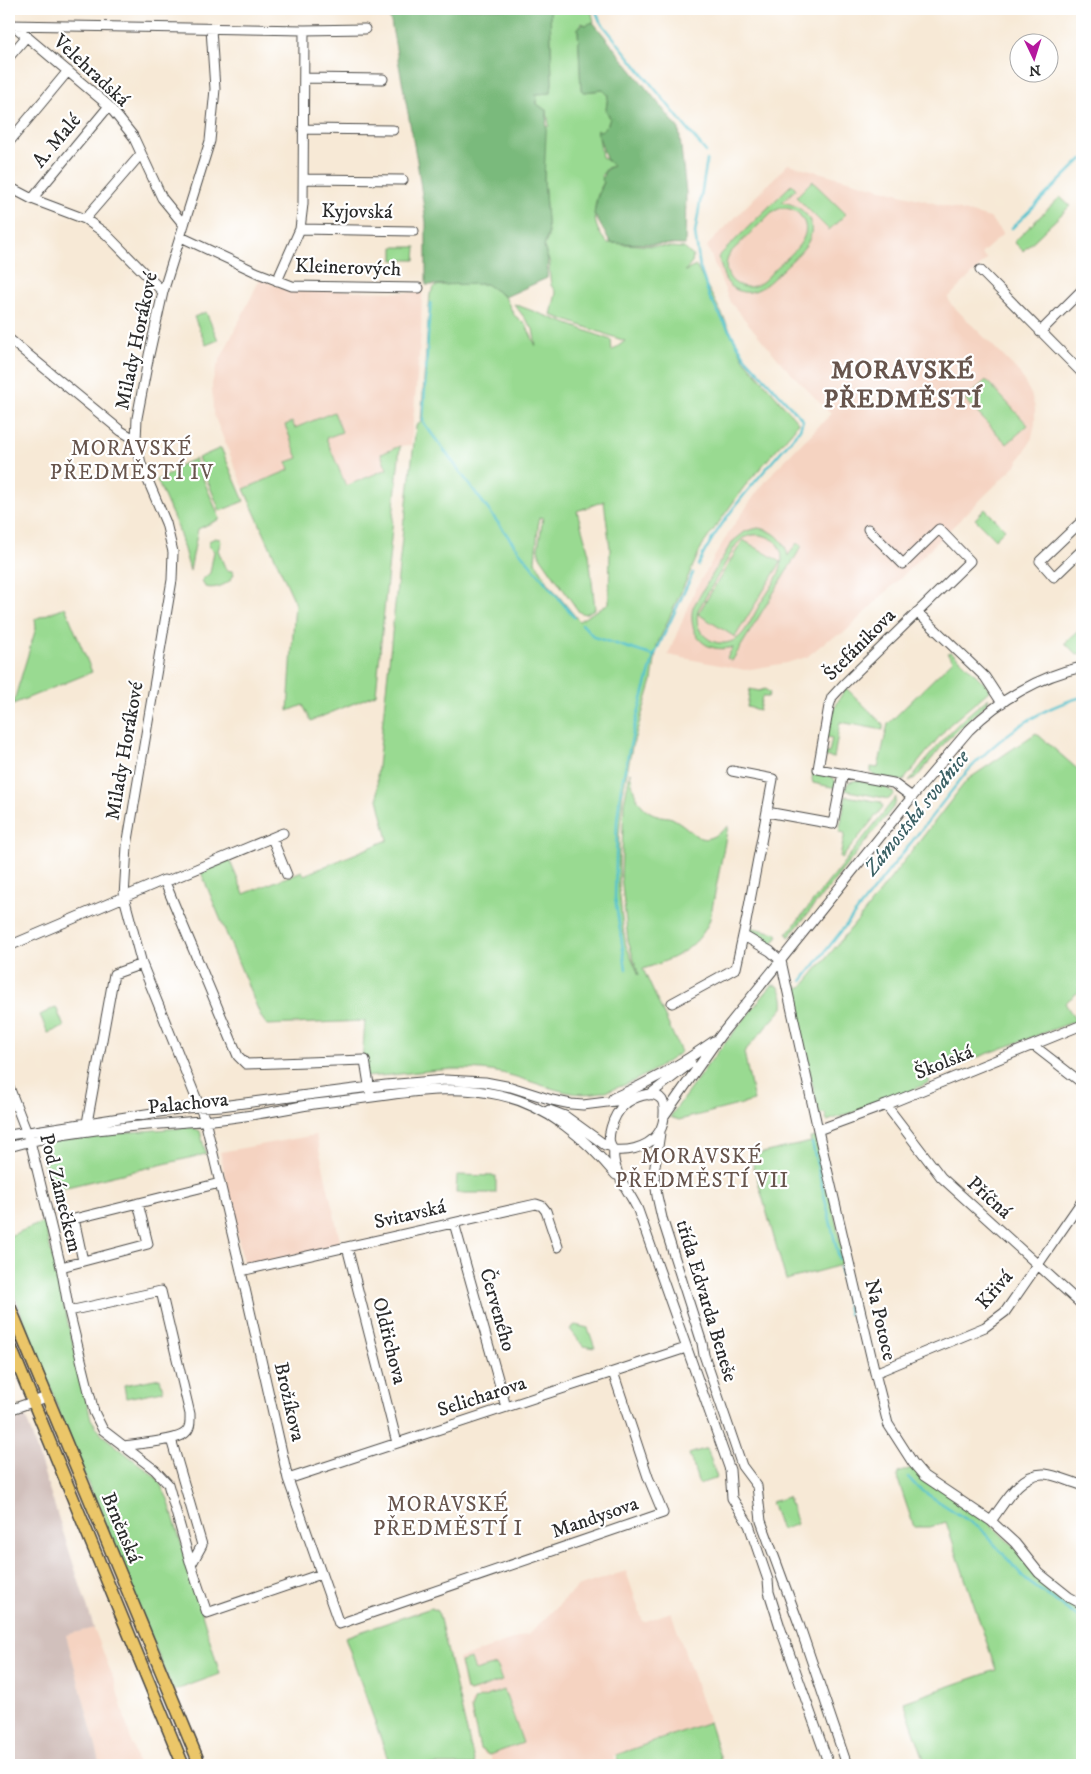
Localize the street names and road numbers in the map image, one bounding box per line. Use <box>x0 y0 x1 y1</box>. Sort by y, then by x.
street label: Velehradská <box>47 29 135 113</box>
street label: A. Malé <box>27 108 87 173</box>
street label: Kyjovská <box>321 199 393 225</box>
street label: Kleinerových <box>294 254 402 282</box>
street label: Milady Horákové <box>110 269 164 412</box>
street label: Štefánikova <box>818 602 902 687</box>
street label: Milady Horákové <box>101 679 150 822</box>
street label: Školská <box>911 1039 977 1086</box>
street label: Palachova <box>147 1087 230 1121</box>
street label: Pod Zámečkem <box>33 1131 87 1255</box>
street label: Příčná <box>961 1171 1017 1225</box>
street label: Svitavská <box>372 1195 449 1235</box>
street label: třída Edvarda Beneše <box>670 1217 742 1385</box>
street label: Červeného <box>473 1265 522 1354</box>
street label: Křivá <box>971 1265 1019 1315</box>
street label: Na Potoce <box>859 1277 901 1363</box>
street label: Oldřichova <box>366 1295 412 1388</box>
street label: Brožíkova <box>268 1360 310 1444</box>
street label: Selicharova <box>434 1371 530 1423</box>
street label: Brněnská <box>95 1489 147 1567</box>
street label: Mandysova <box>548 1491 642 1545</box>

